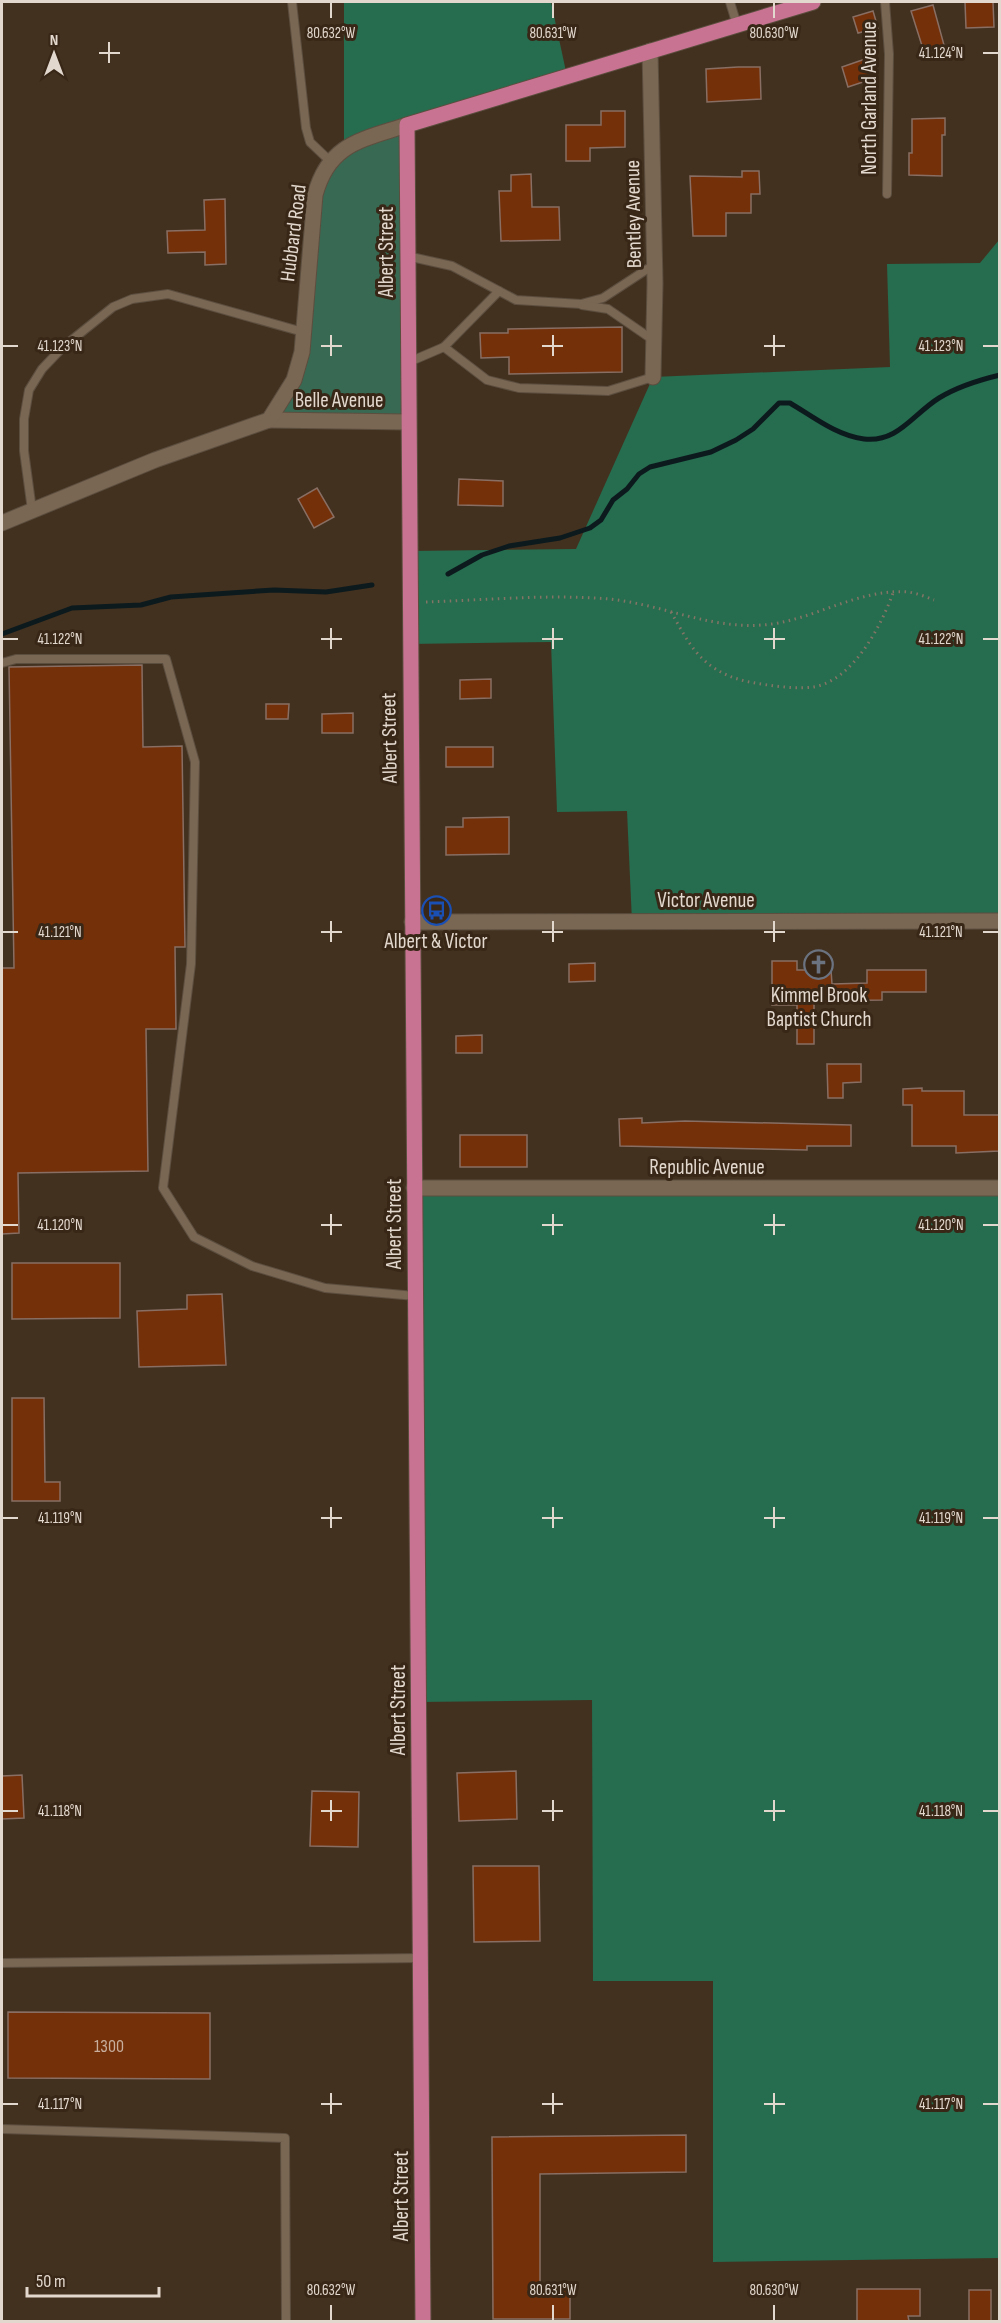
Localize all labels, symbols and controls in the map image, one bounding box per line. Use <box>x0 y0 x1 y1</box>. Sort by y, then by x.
street label: North Garland Avenue <box>857 21 882 175</box>
north arrow <box>24 24 84 84</box>
text: 80.632°W <box>307 24 356 43</box>
text: 80.631°W <box>530 24 577 43</box>
text: 80.630°W <box>749 24 799 43</box>
text: N <box>50 31 58 50</box>
text: 41.124°N <box>919 44 963 63</box>
street label: Bentley Avenue <box>620 160 647 268</box>
street label: Hubbard Road <box>275 183 312 283</box>
street label: Albert Street <box>374 207 399 298</box>
text: 41.123°N <box>38 337 83 356</box>
text: 41.123°N <box>919 337 964 356</box>
street label: Belle Avenue <box>295 388 383 413</box>
text: 41.122°N <box>38 630 82 649</box>
text: 41.122°N <box>919 630 963 649</box>
street label: Albert Street <box>376 692 403 785</box>
street label: Victor Avenue <box>657 888 755 913</box>
bus stop icon: Albert & Victor <box>420 894 452 926</box>
text: 41.121°N <box>38 923 82 942</box>
text: 41.121°N <box>919 923 963 942</box>
place label: Albert & Victor <box>384 929 487 954</box>
church icon: Kimmel Brook Baptist Church <box>803 948 835 980</box>
place label: Kimmel Brook Baptist Church <box>767 983 871 1032</box>
street label: Republic Avenue <box>649 1155 765 1180</box>
street label: Albert Street <box>382 1179 407 1270</box>
text: 41.120°N <box>37 1216 83 1235</box>
text: 41.120°N <box>918 1216 964 1235</box>
text: 41.119°N <box>38 1509 82 1528</box>
text: 41.119°N <box>919 1509 963 1528</box>
street label: Albert Street <box>386 1665 411 1756</box>
text: 41.118°N <box>38 1802 82 1821</box>
text: 41.118°N <box>919 1802 963 1821</box>
house number: 1300 <box>94 2036 124 2057</box>
text: 41.117°N <box>38 2095 82 2114</box>
text: 41.117°N <box>919 2095 963 2114</box>
street label: Albert Street <box>389 2151 414 2242</box>
scale bar <box>27 2260 159 2298</box>
text: 50 m <box>36 2271 66 2292</box>
text: 80.632°W <box>307 2281 356 2300</box>
text: 80.631°W <box>530 2281 577 2300</box>
text: 80.630°W <box>749 2281 799 2300</box>

